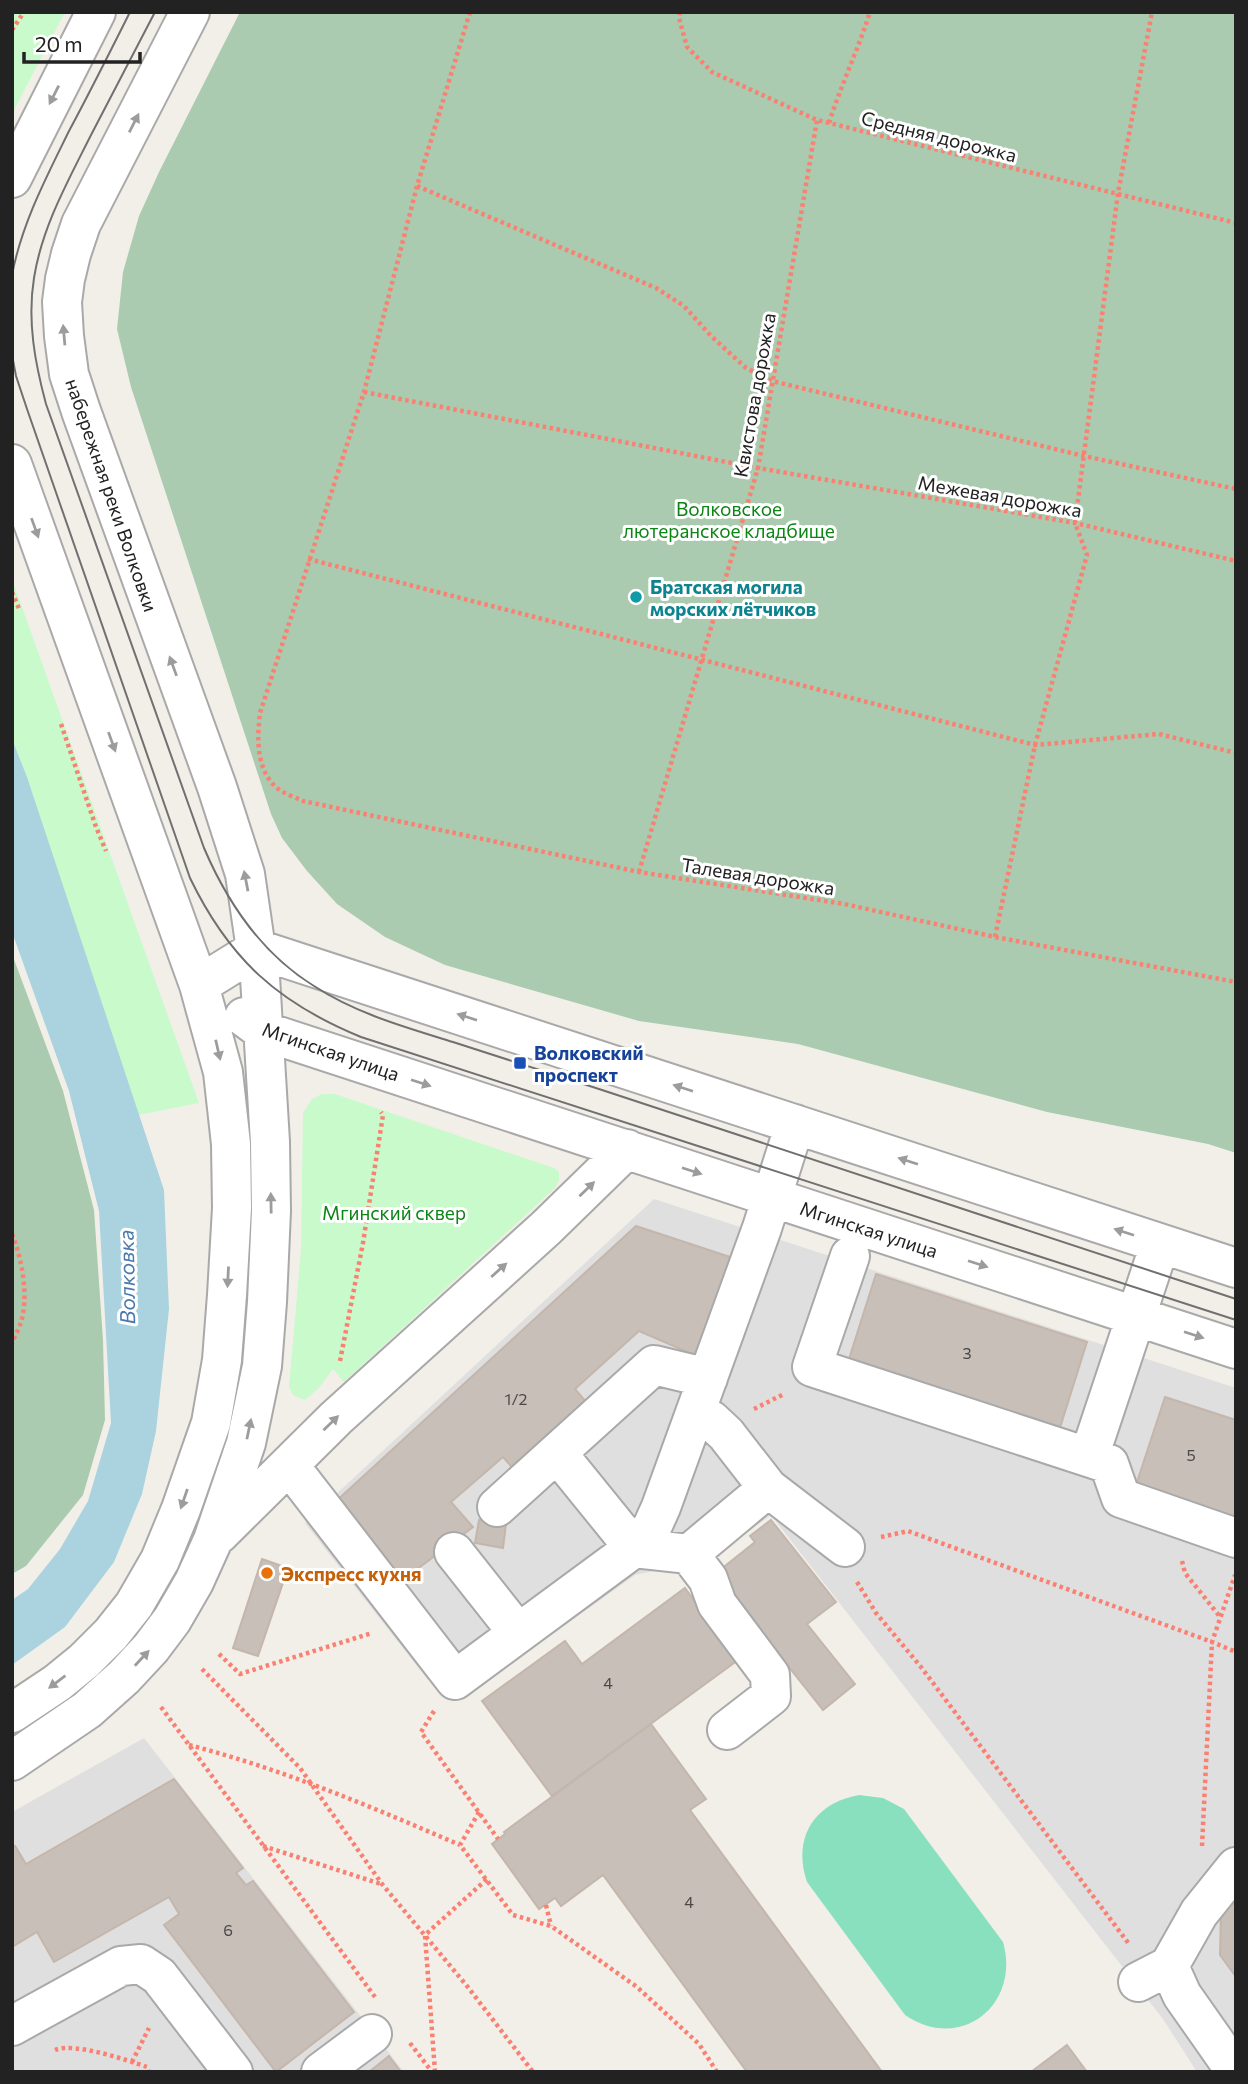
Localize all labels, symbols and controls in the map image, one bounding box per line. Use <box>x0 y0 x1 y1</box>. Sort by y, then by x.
scale bar <box>24 21 140 65</box>
text: 20 m <box>35 31 83 56</box>
one-way arrow <box>48 85 59 105</box>
street label: Средняя дорожка <box>859 106 1019 166</box>
one-way arrow <box>127 112 139 132</box>
street label: Квистова дорожка <box>728 311 780 479</box>
one-way arrow <box>58 323 69 345</box>
street label: набережная реки Волковки <box>61 375 163 615</box>
street label: Межевая дорожка <box>916 470 1084 522</box>
park label: Волковское лютеранское кладбище <box>623 497 835 542</box>
one-way arrow <box>30 518 41 539</box>
place label: Братская могила морских лётчиков <box>650 575 816 620</box>
marker: Братская могила морских лётчиков <box>628 589 644 605</box>
one-way arrow <box>168 656 179 677</box>
one-way arrow <box>107 732 118 753</box>
street label: Талевая дорожка <box>680 853 836 899</box>
one-way arrow <box>241 870 252 892</box>
one-way arrow <box>457 1011 478 1022</box>
street label: Мгинская улица <box>260 1017 402 1085</box>
one-way arrow <box>212 1039 223 1061</box>
place label: Волковский проспект <box>534 1041 643 1086</box>
marker: Волковский проспект <box>512 1055 528 1071</box>
one-way arrow <box>411 1078 432 1088</box>
one-way arrow <box>673 1082 694 1093</box>
one-way arrow <box>897 1155 918 1166</box>
one-way arrow <box>682 1166 703 1177</box>
one-way arrow <box>578 1181 595 1197</box>
one-way arrow <box>265 1192 277 1214</box>
street label: Мгинская улица <box>797 1196 941 1262</box>
park label: Мгинский сквер <box>322 1201 466 1224</box>
one-way arrow <box>1114 1226 1135 1237</box>
water label: Волковка <box>113 1229 139 1325</box>
one-way arrow <box>968 1259 989 1270</box>
one-way arrow <box>490 1262 508 1278</box>
one-way arrow <box>222 1266 233 1288</box>
one-way arrow <box>1184 1330 1205 1341</box>
house number: 3 <box>962 1343 972 1362</box>
house number: 1/2 <box>505 1389 528 1408</box>
one-way arrow <box>322 1416 339 1432</box>
one-way arrow <box>243 1418 254 1440</box>
house number: 5 <box>1186 1445 1196 1464</box>
one-way arrow <box>178 1488 189 1509</box>
place label: Экспресс кухня <box>281 1562 421 1585</box>
marker: Экспресс кухня <box>259 1565 275 1581</box>
one-way arrow <box>134 1649 150 1667</box>
house number: 4 <box>603 1673 613 1692</box>
one-way arrow <box>48 1675 66 1689</box>
house number: 4 <box>684 1892 694 1911</box>
house number: 6 <box>223 1920 233 1939</box>

